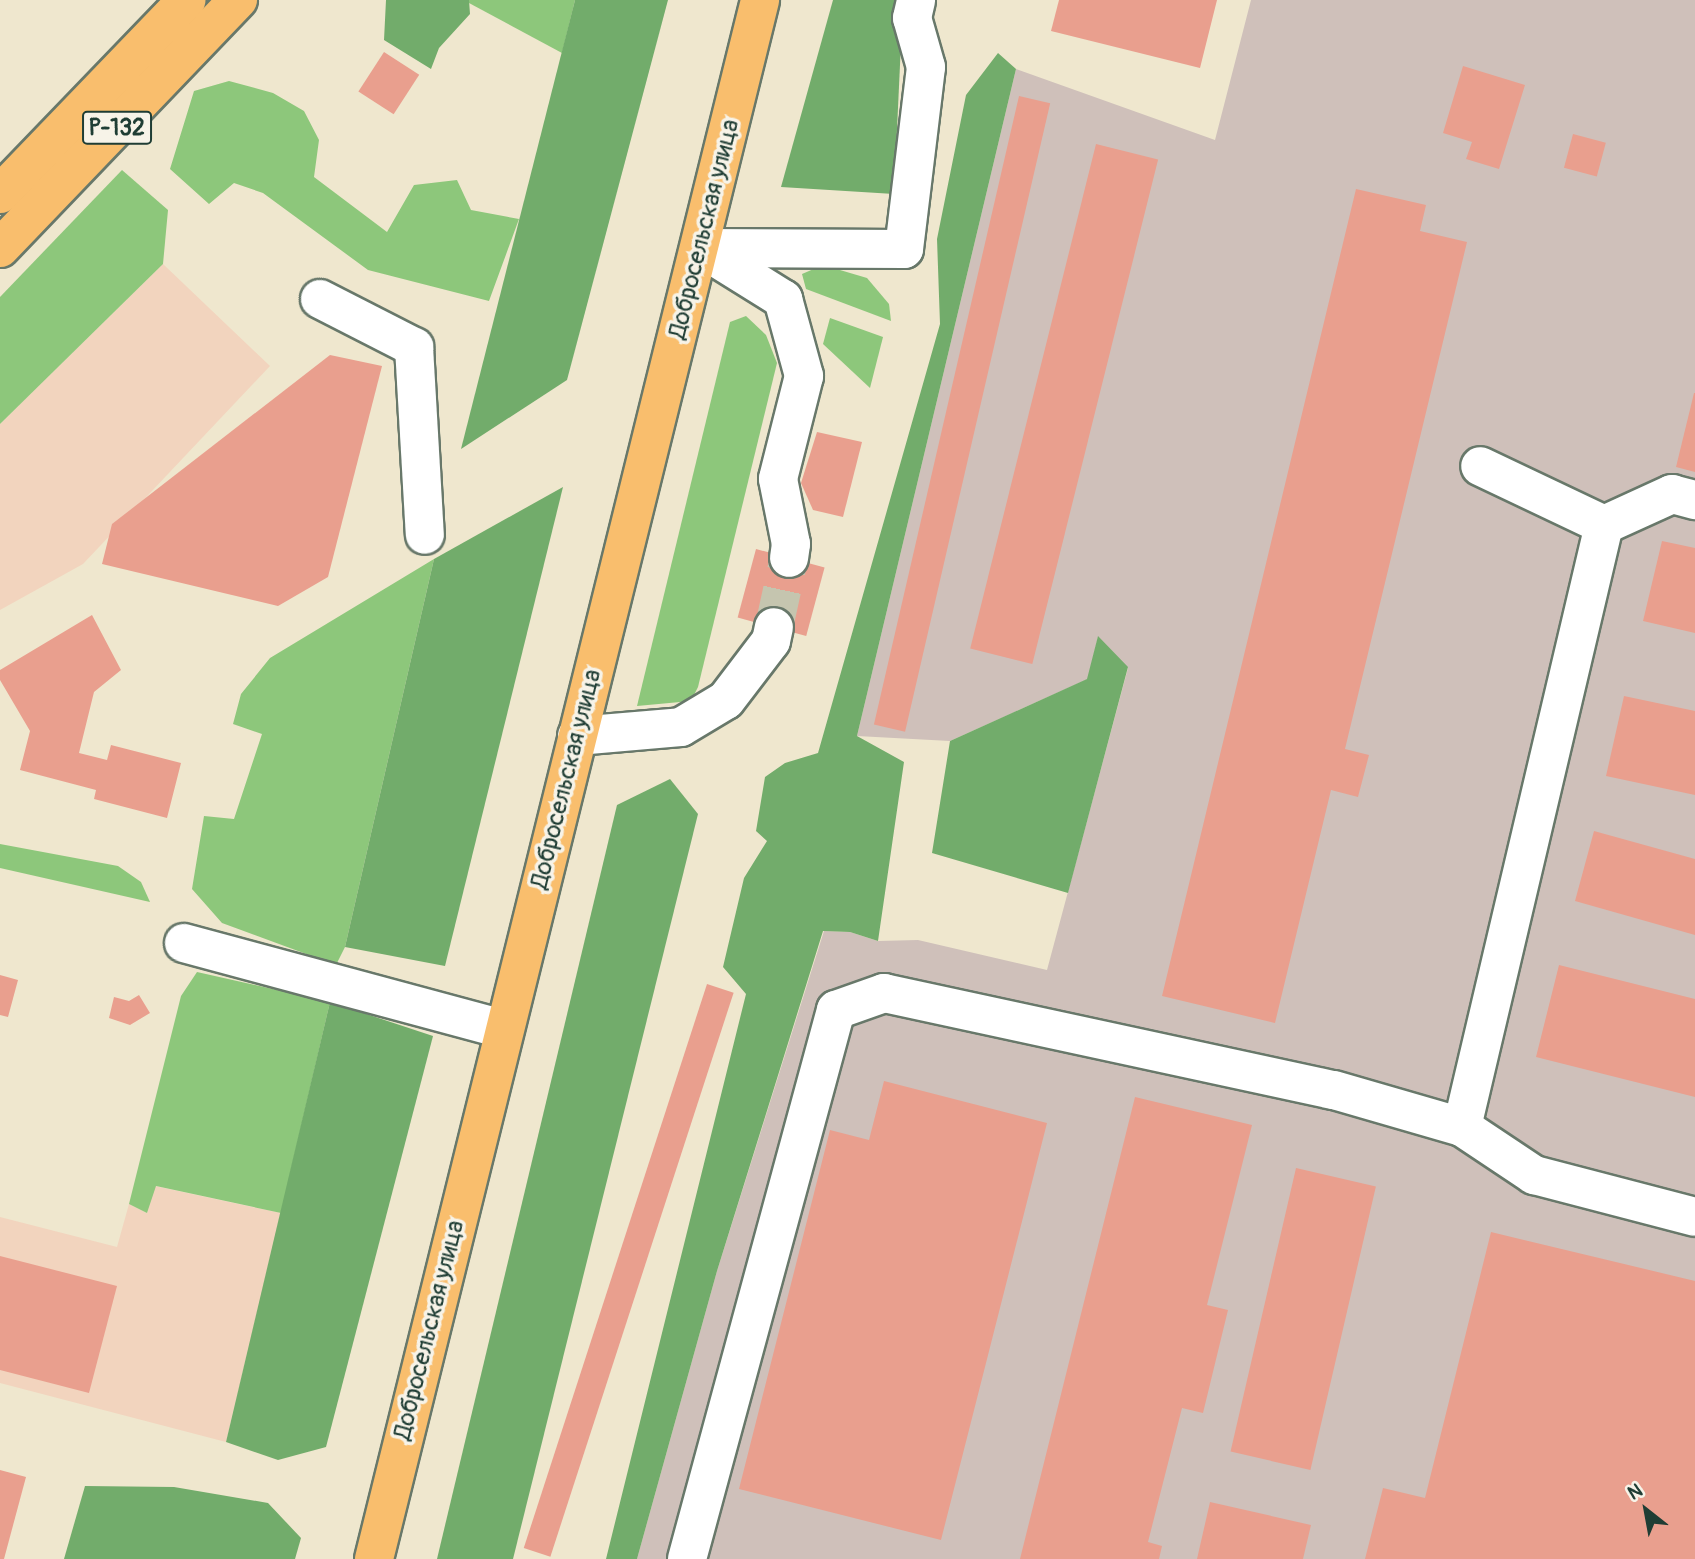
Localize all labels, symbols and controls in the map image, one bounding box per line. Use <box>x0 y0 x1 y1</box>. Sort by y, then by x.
road number: Р-132 <box>82 108 152 148</box>
street label: Добросельская улица <box>663 116 745 342</box>
street label: Добросельская улица <box>525 666 607 892</box>
street label: Добросельская улица <box>388 1217 470 1443</box>
north arrow <box>1611 1475 1681 1545</box>
text: N <box>1623 1478 1647 1506</box>

